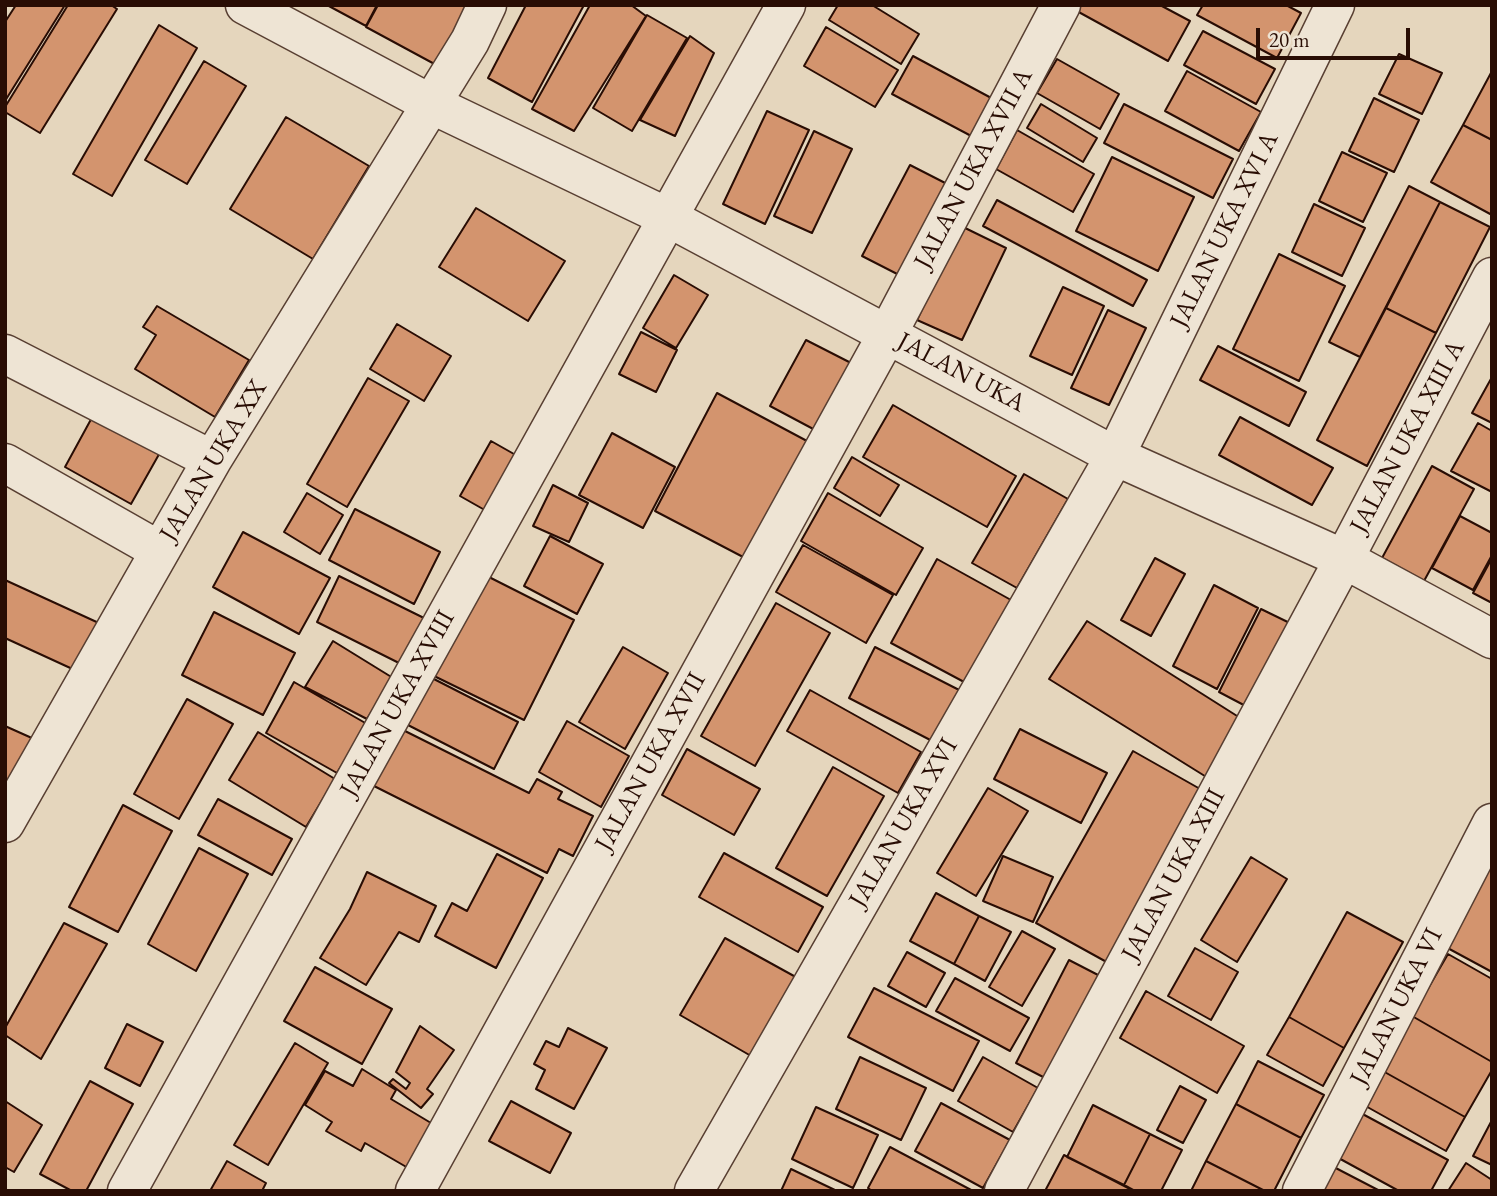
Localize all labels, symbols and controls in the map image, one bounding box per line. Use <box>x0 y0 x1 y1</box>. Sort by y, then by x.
scale bar <box>1259 14 1413 58</box>
text: 20 m <box>1269 26 1310 53</box>
street label: JALAN UKA XVII A <box>908 63 1040 275</box>
street label: JALAN UKA XVI A <box>1164 127 1286 333</box>
street label: JALAN UKA <box>892 326 1030 420</box>
street label: JALAN UKA XIII A <box>1344 335 1472 539</box>
street label: JALAN UKA XX <box>154 375 274 547</box>
street label: JALAN UKA XVIII <box>334 605 462 803</box>
street label: JALAN UKA XVII <box>589 667 713 857</box>
street label: JALAN UKA XVI <box>843 733 965 913</box>
street label: JALAN UKA XIII <box>1115 783 1233 967</box>
street label: JALAN UKA VI <box>1344 923 1450 1091</box>

